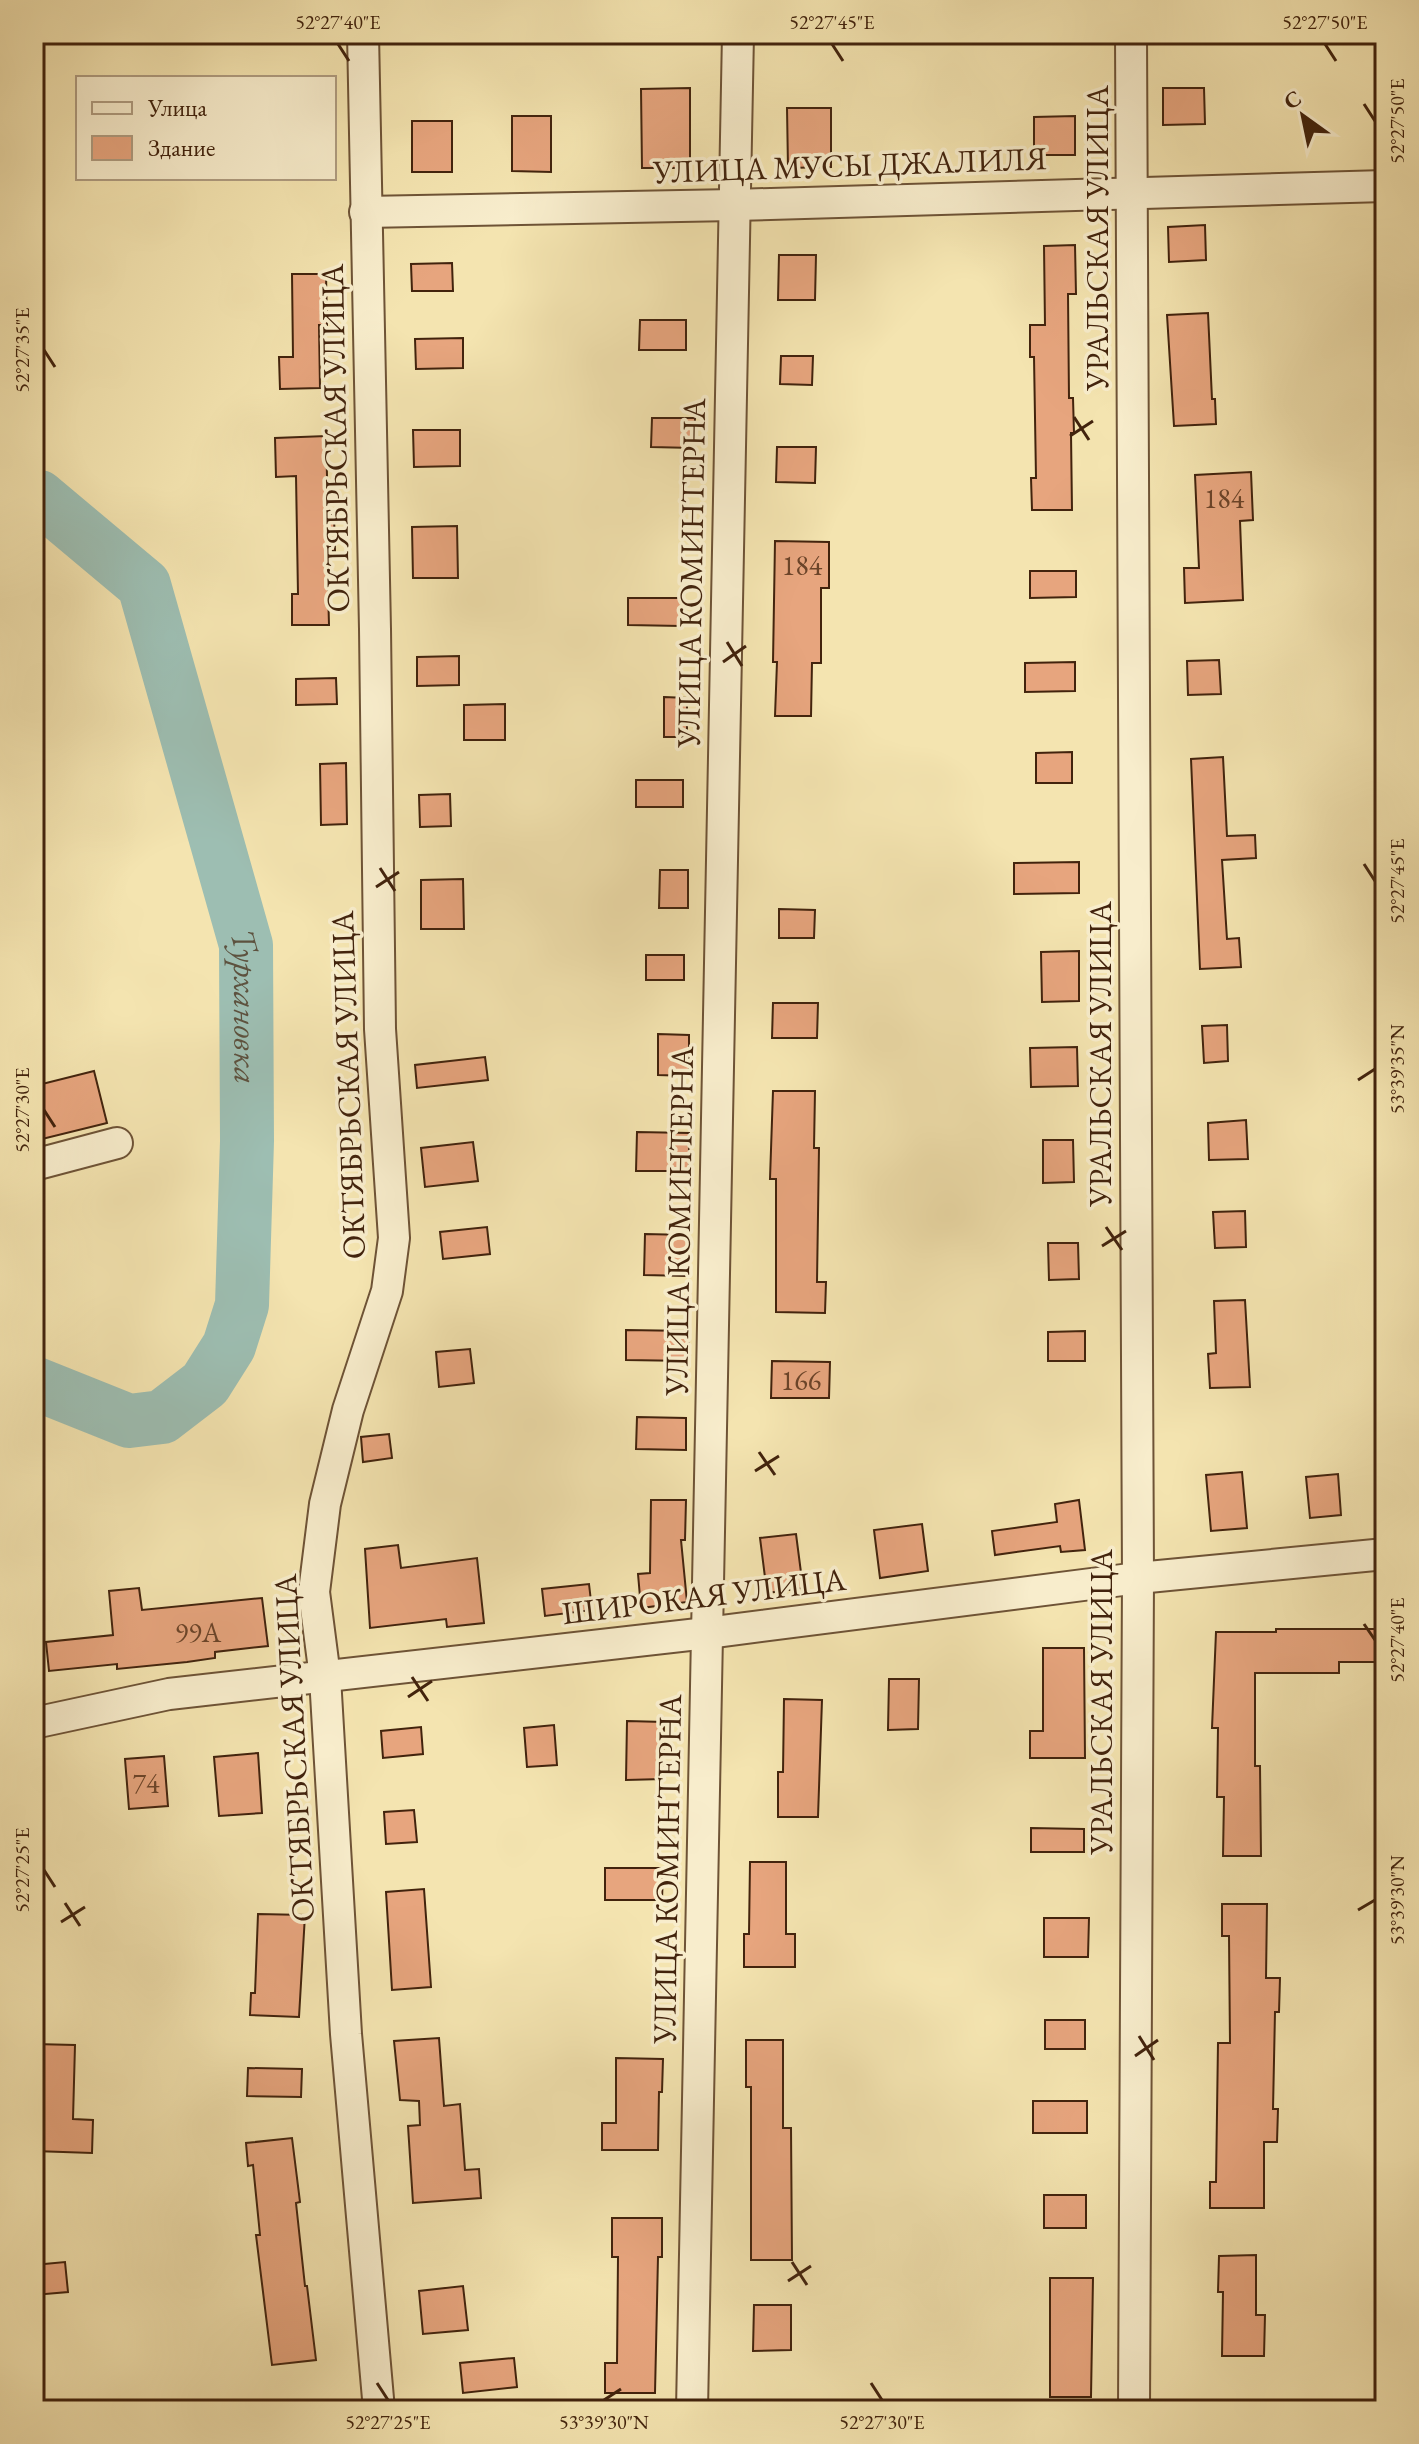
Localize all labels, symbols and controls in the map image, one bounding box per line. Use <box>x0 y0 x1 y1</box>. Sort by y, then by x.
text: 52°27'40"E <box>295 9 381 35</box>
text: 52°27'45"E <box>789 9 875 35</box>
text: 52°27'50"E <box>1282 9 1368 35</box>
legend <box>76 76 336 180</box>
north arrow <box>1263 76 1343 156</box>
text: 52°27'50"E <box>1384 78 1410 164</box>
text: С <box>1278 83 1307 116</box>
street label: УРАЛЬСКАЯ УЛИЦА <box>1076 84 1118 392</box>
text: Улица <box>147 92 207 123</box>
text: Здание <box>148 132 215 163</box>
street label: УЛИЦА МУСЫ ДЖАЛИЛЯ <box>651 137 1048 193</box>
street label: ОКТЯБРЬСКАЯ УЛИЦА <box>311 262 359 613</box>
text: 52°27'35"E <box>9 307 35 393</box>
street label: УЛИЦА КОМИНТЕРНА <box>667 397 715 749</box>
house number: 184 <box>1204 480 1245 516</box>
house number: 184 <box>782 547 823 583</box>
text: 52°27'45"E <box>1384 838 1410 924</box>
street label: УРАЛЬСКАЯ УЛИЦА <box>1079 900 1121 1208</box>
street label: ОКТЯБРЬСКАЯ УЛИЦА <box>321 909 375 1260</box>
water label: Турхановка <box>221 924 270 1084</box>
text: 53°39'35"N <box>1384 1024 1410 1114</box>
street label: УЛИЦА КОМИНТЕРНА <box>655 1045 703 1397</box>
text: 52°27'30"E <box>9 1067 35 1153</box>
house number: 166 <box>781 1362 821 1398</box>
street label: УРАЛЬСКАЯ УЛИЦА <box>1080 1548 1122 1856</box>
street label: ШИРОКАЯ УЛИЦА <box>560 1558 849 1634</box>
street label: ОКТЯБРЬСКАЯ УЛИЦА <box>264 1572 324 1923</box>
text: 52°27'40"E <box>1384 1597 1410 1683</box>
house number: 99А <box>175 1614 222 1650</box>
street label: УЛИЦА КОМИНТЕРНА <box>643 1693 691 2045</box>
house number: 74 <box>133 1765 160 1801</box>
text: 52°27'25"E <box>9 1827 35 1913</box>
text: 53°39'30"N <box>1384 1855 1410 1945</box>
text: 52°27'25"E <box>345 2409 431 2435</box>
text: 53°39'30"N <box>559 2409 649 2435</box>
text: 52°27'30"E <box>839 2409 925 2435</box>

